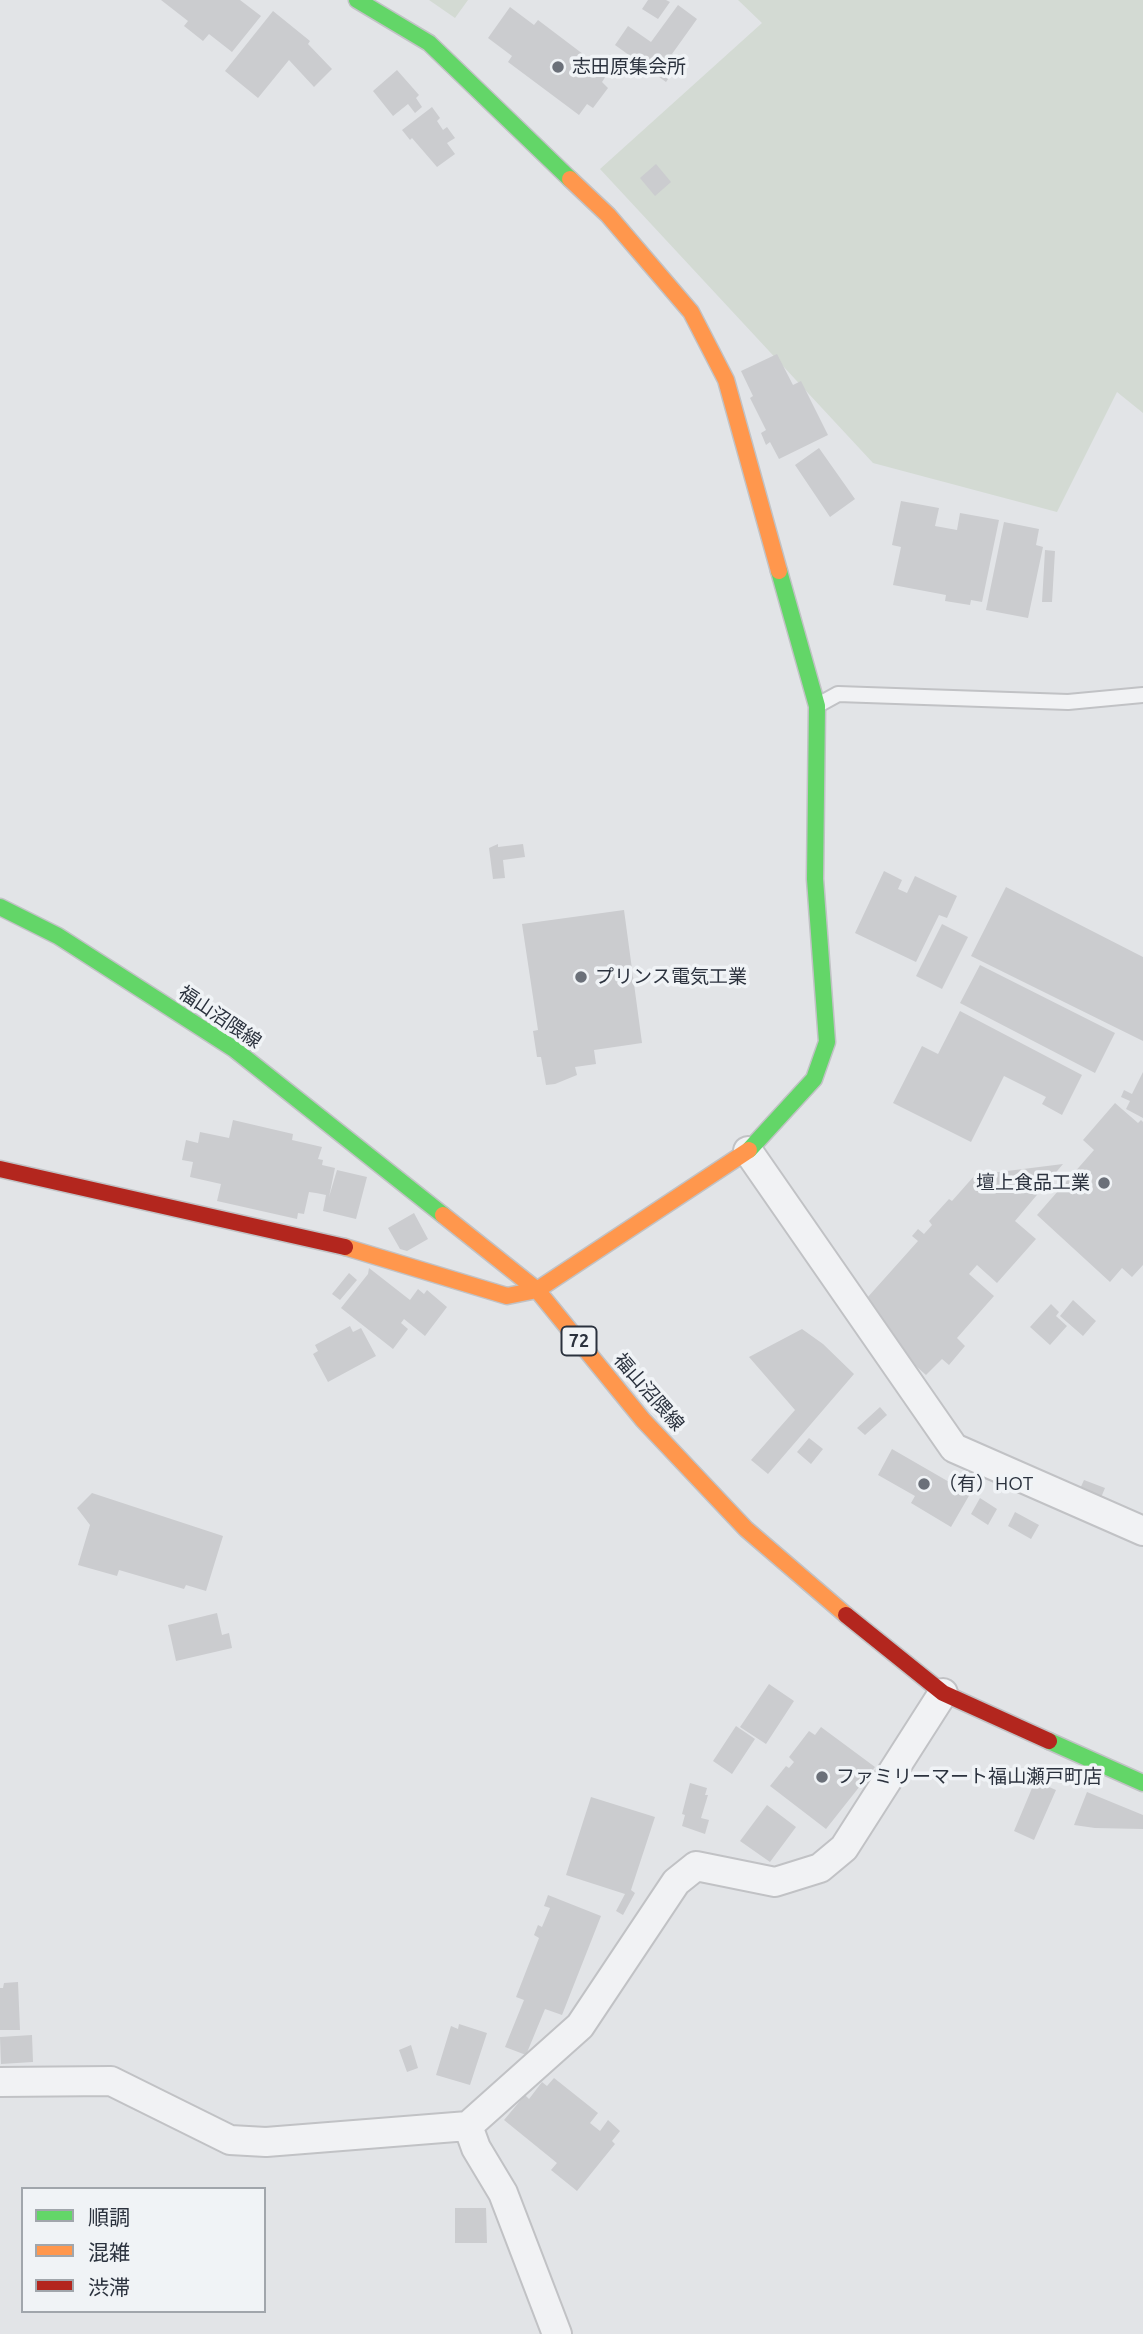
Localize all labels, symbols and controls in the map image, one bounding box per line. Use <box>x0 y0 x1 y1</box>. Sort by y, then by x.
place label: 志田原集会所 <box>572 56 686 78</box>
marker: 志田原集会所 <box>550 59 566 75</box>
place label: プリンス電気工業 <box>595 966 747 988</box>
marker: プリンス電気工業 <box>573 969 589 985</box>
street label: 福山沼隈線 <box>174 981 266 1053</box>
place label: 壇上食品工業 <box>976 1172 1090 1194</box>
marker: 壇上食品工業 <box>1096 1175 1112 1191</box>
road number: 72 <box>562 1326 596 1356</box>
street label: 福山沼隈線 <box>609 1349 689 1435</box>
place label: （有）HOT <box>938 1473 1033 1495</box>
marker: （有）HOT <box>916 1476 932 1492</box>
place label: ファミリーマート福山瀬戸町店 <box>836 1766 1102 1788</box>
marker: ファミリーマート福山瀬戸町店 <box>814 1769 830 1785</box>
legend <box>21 2187 266 2313</box>
text: 順調 <box>88 2205 130 2229</box>
text: 混雑 <box>88 2240 130 2264</box>
text: 渋滞 <box>88 2275 130 2299</box>

